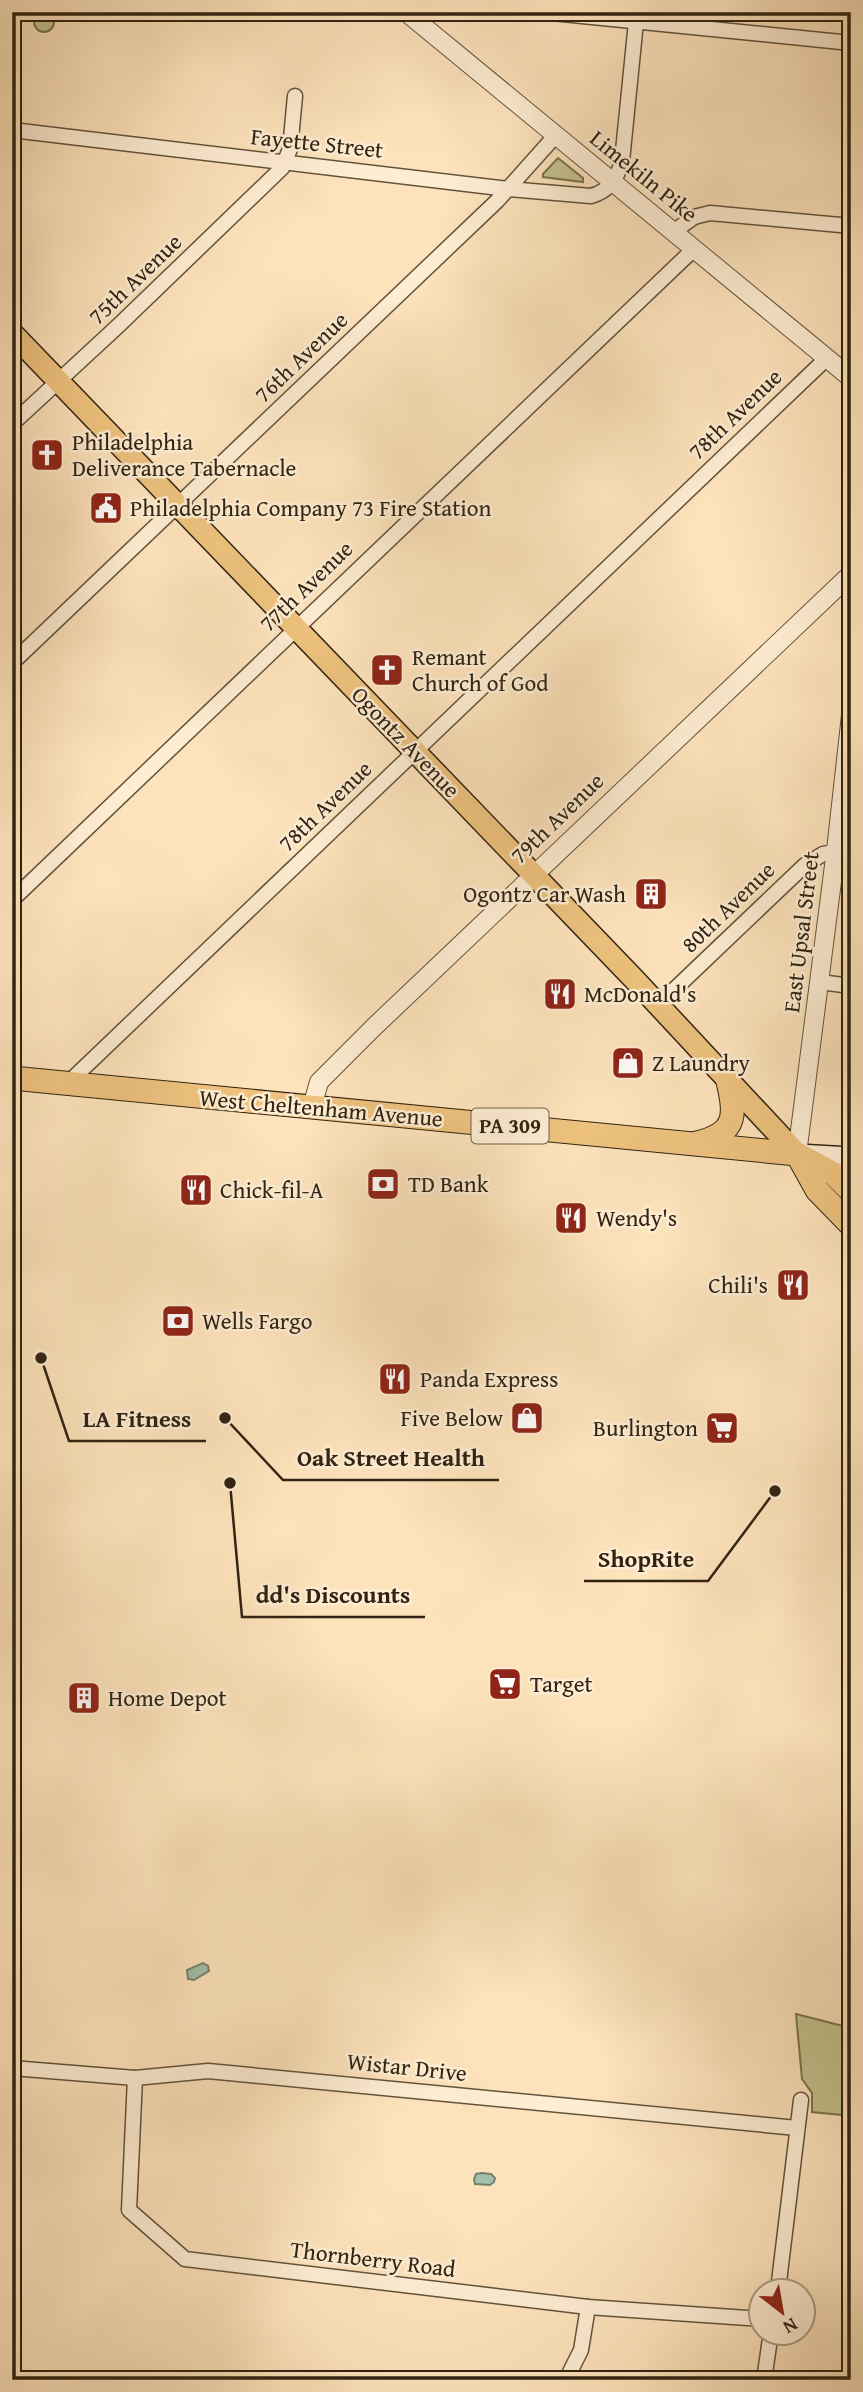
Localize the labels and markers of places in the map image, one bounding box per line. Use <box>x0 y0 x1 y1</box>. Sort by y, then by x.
place label: Philadelphia Deliverance Tabernacle <box>72 425 296 484</box>
church icon: Philadelphia Deliverance Tabernacle <box>28 436 66 474</box>
public building icon: Philadelphia Company 73 Fire Station <box>87 489 125 527</box>
place label: Philadelphia Company 73 Fire Station <box>130 491 491 524</box>
place label: Remant Church of God <box>412 640 549 699</box>
church icon: Remant Church of God <box>368 651 406 689</box>
building icon: Ogontz Car Wash <box>632 875 670 913</box>
place label: Ogontz Car Wash <box>463 877 626 910</box>
restaurant icon: McDonald's <box>541 975 579 1013</box>
place label: McDonald's <box>584 977 696 1010</box>
shop icon: Z Laundry <box>609 1044 647 1082</box>
place label: Z Laundry <box>652 1046 750 1079</box>
bank icon: TD Bank <box>364 1165 402 1203</box>
place label: TD Bank <box>408 1167 489 1200</box>
restaurant icon: Chick-fil-A <box>177 1171 215 1209</box>
place label: Chick-fil-A <box>220 1173 323 1206</box>
restaurant icon: Wendy's <box>552 1199 590 1237</box>
place label: Wendy's <box>596 1201 677 1234</box>
restaurant icon: Chili's <box>774 1266 812 1304</box>
place label: Chili's <box>708 1268 768 1301</box>
bank icon: Wells Fargo <box>159 1302 197 1340</box>
place label: Wells Fargo <box>202 1304 312 1337</box>
restaurant icon: Panda Express <box>376 1360 414 1398</box>
place label: Panda Express <box>420 1362 558 1395</box>
callout: LA Fitness <box>69 1396 206 1441</box>
shop icon: Five Below <box>508 1399 546 1437</box>
place label: Five Below <box>401 1401 504 1434</box>
supermarket icon: Burlington <box>703 1409 741 1447</box>
place label: Burlington <box>593 1411 698 1444</box>
callout: Oak Street Health <box>283 1435 499 1480</box>
callout: ShopRite <box>584 1536 708 1581</box>
callout: dd's Discounts <box>242 1572 425 1617</box>
supermarket icon: Target <box>486 1665 524 1703</box>
place label: Target <box>530 1667 593 1700</box>
building icon: Home Depot <box>65 1679 103 1717</box>
place label: Home Depot <box>108 1681 227 1714</box>

